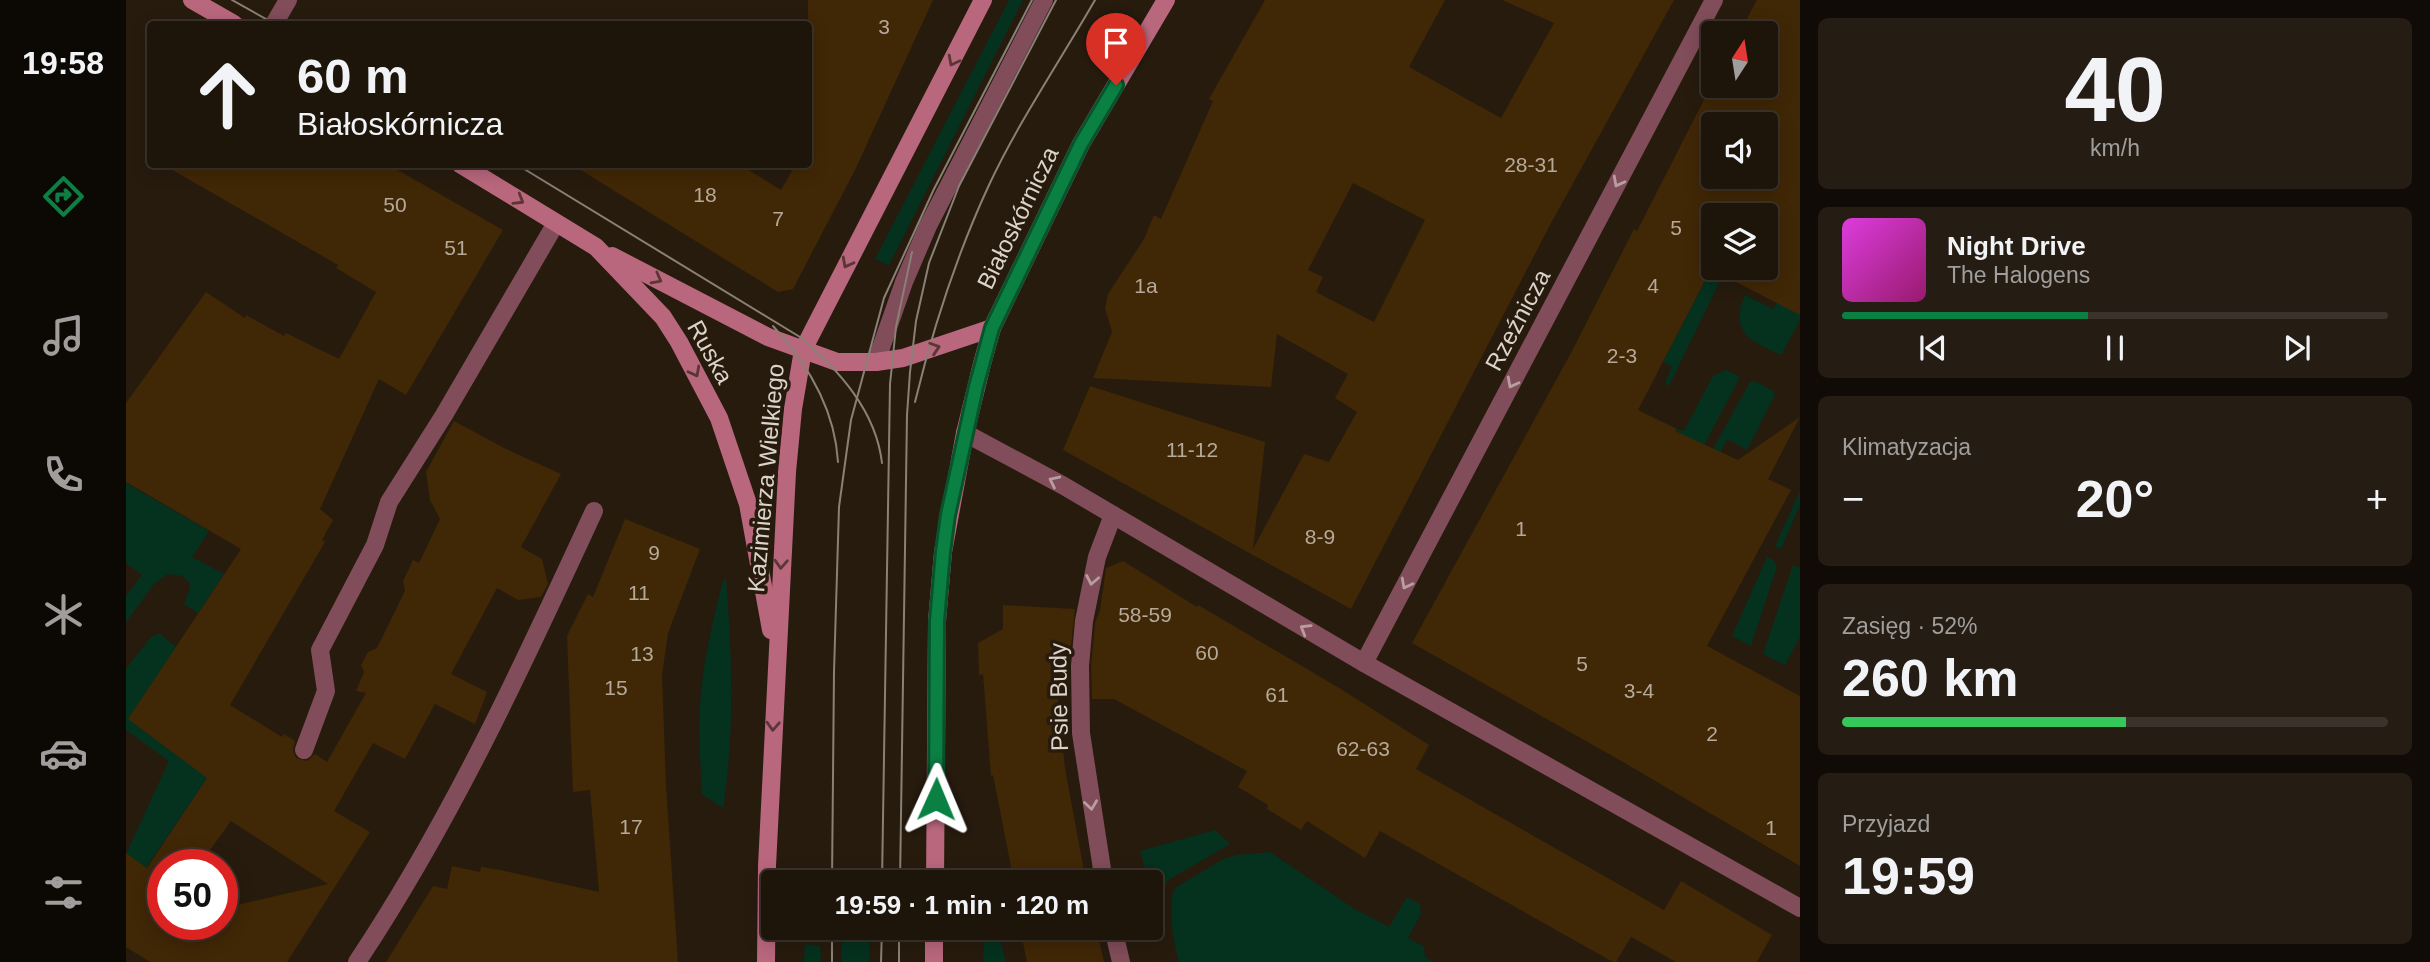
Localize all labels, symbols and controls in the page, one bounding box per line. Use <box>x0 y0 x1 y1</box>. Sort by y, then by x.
pin <box>1086 13 1146 85</box>
house number: 3 <box>878 15 890 38</box>
north arrow <box>1701 21 1778 98</box>
map controls <box>1701 21 1778 280</box>
icon: arrive <box>1097 24 1135 62</box>
text: 40 <box>2064 39 2166 140</box>
text: 19:58 <box>22 45 104 81</box>
icon: ahead <box>182 49 273 140</box>
text: 60 m <box>297 49 409 103</box>
one-way arrow <box>947 54 961 66</box>
text: Białoskórnicza <box>297 106 503 142</box>
button: sound <box>1701 112 1778 189</box>
text: km/h <box>2090 135 2140 161</box>
street label: Białoskórnicza <box>972 142 1064 293</box>
house number: 28-31 <box>1504 153 1558 176</box>
icon: directions <box>39 172 88 221</box>
one-way arrow <box>1613 175 1626 187</box>
house number: 18 <box>693 183 717 206</box>
one-way arrow <box>511 191 524 204</box>
house number: 50 <box>383 193 407 216</box>
button: layers <box>1701 203 1778 280</box>
house number: 7 <box>772 207 784 230</box>
house number: 5 <box>1670 216 1682 239</box>
text: Night Drive <box>1947 231 2086 261</box>
house number: 51 <box>444 236 468 259</box>
one-way arrow <box>842 255 856 268</box>
text: The Halogens <box>1947 262 2090 288</box>
street label: Rzeźnicza <box>1480 264 1556 375</box>
one-way arrow <box>649 271 662 284</box>
house number: 1a <box>1134 274 1158 297</box>
house number: 4 <box>1647 274 1659 297</box>
icon: music <box>39 311 88 360</box>
street label: Ruska <box>682 315 739 389</box>
icon: previous <box>1914 329 1952 367</box>
icon: pause <box>2096 329 2134 367</box>
icon: next <box>2278 329 2316 367</box>
one-way arrow <box>928 342 940 356</box>
house number: 2-3 <box>1607 344 1637 367</box>
street label: Kazimierza Wielkiego <box>742 363 789 593</box>
one-way arrow <box>687 365 700 377</box>
one-way arrow <box>1507 376 1520 388</box>
text: Klimatyzacja <box>1842 434 1971 460</box>
house number: 11-12 <box>1166 438 1218 461</box>
icon: phone <box>39 450 88 499</box>
text: 20° <box>2076 470 2154 528</box>
one-way arrow <box>1049 476 1061 490</box>
text: − <box>1842 478 1864 520</box>
text: + <box>2366 478 2388 520</box>
house number: 1 <box>1515 517 1527 540</box>
house number: 8-9 <box>1305 525 1335 548</box>
house number: 9 <box>648 541 660 564</box>
one-way arrow <box>774 558 789 569</box>
one-way arrow <box>1085 574 1100 586</box>
one-way arrow <box>1400 577 1414 589</box>
house number: 11 <box>628 581 650 604</box>
icon: climate <box>39 590 88 639</box>
house number: 58-59 <box>1118 603 1172 626</box>
text: Zasięg · 52% <box>1842 613 1978 639</box>
one-way arrow <box>1300 624 1313 637</box>
house number: 60 <box>1195 641 1219 664</box>
house number: 13 <box>630 642 654 665</box>
street label: Psie Budy <box>1044 643 1073 751</box>
text: 260 km <box>1842 649 2018 707</box>
house number: 5 <box>1576 652 1588 675</box>
house number: 15 <box>604 676 628 699</box>
house number: 3-4 <box>1624 679 1654 702</box>
house number: 61 <box>1265 683 1289 706</box>
one-way arrow <box>765 721 780 732</box>
house number: 2 <box>1706 722 1718 745</box>
icon: car <box>39 729 88 778</box>
house number: 62-63 <box>1336 737 1390 760</box>
position arrow <box>899 762 973 836</box>
one-way arrow <box>1083 800 1098 811</box>
text: Przyjazd <box>1842 811 1930 837</box>
house number: 17 <box>619 815 643 838</box>
house number: 1 <box>1765 816 1777 839</box>
text: 19:59 <box>1842 847 1975 905</box>
speed limit sign: 50 <box>147 849 238 940</box>
icon: filters <box>39 868 88 917</box>
text: 19:59 · 1 min · 120 m <box>835 890 1089 920</box>

